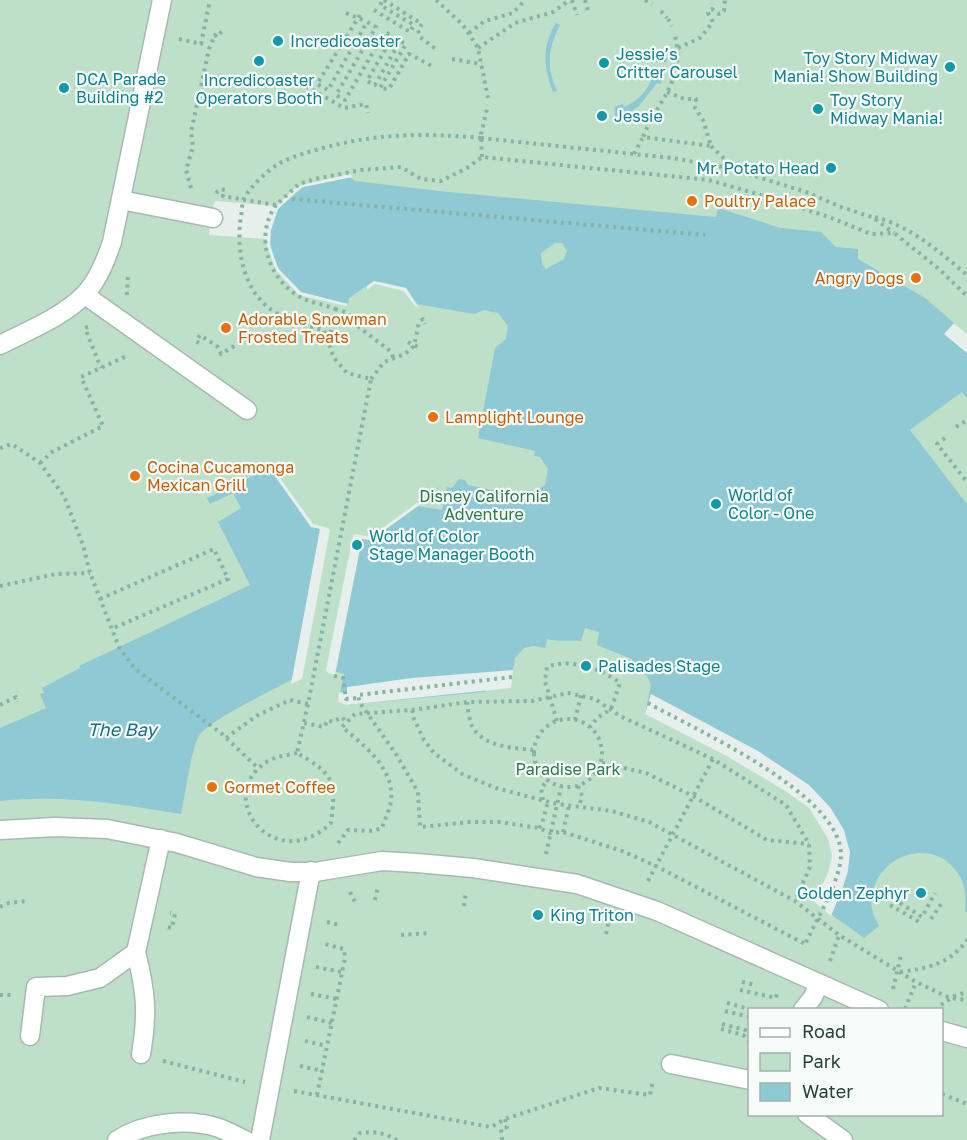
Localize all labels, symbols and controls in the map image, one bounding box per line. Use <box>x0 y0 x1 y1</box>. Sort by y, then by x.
place label: Incredicoaster <box>290 31 401 51</box>
marker: Incredicoaster <box>271 34 285 48</box>
place label: Jessie’s Critter Carousel <box>616 44 738 82</box>
place label: Toy Story Midway Mania! Show Building <box>773 48 938 86</box>
marker: Incredicoaster Operators Booth <box>252 54 266 68</box>
marker: Jessie’s Critter Carousel <box>597 56 611 70</box>
marker: Toy Story Midway Mania! Show Building <box>943 60 957 74</box>
place label: DCA Parade Building #2 <box>76 69 166 107</box>
place label: Incredicoaster Operators Booth <box>196 70 322 108</box>
marker: DCA Parade Building #2 <box>57 81 71 95</box>
place label: Toy Story Midway Mania! <box>830 90 943 128</box>
marker: Toy Story Midway Mania! <box>811 102 825 116</box>
place label: Jessie <box>614 106 663 126</box>
marker: Jessie <box>595 109 609 123</box>
place label: Mr. Potato Head <box>697 158 819 178</box>
marker: Mr. Potato Head <box>824 161 838 175</box>
place label: Poultry Palace <box>704 191 816 211</box>
marker: Poultry Palace <box>685 194 699 208</box>
place label: Angry Dogs <box>815 268 904 288</box>
marker: Angry Dogs <box>909 271 923 285</box>
place label: Adorable Snowman Frosted Treats <box>238 309 387 347</box>
marker: Adorable Snowman Frosted Treats <box>219 321 233 335</box>
place label: Lamplight Lounge <box>445 407 584 427</box>
marker: Lamplight Lounge <box>426 410 440 424</box>
place label: Cocina Cucamonga Mexican Grill <box>147 457 294 495</box>
marker: Cocina Cucamonga Mexican Grill <box>128 469 142 483</box>
place label: World of Color - One <box>728 485 814 523</box>
park label: Disney California Adventure <box>419 486 549 524</box>
marker: World of Color - One <box>709 497 723 511</box>
place label: World of Color Stage Manager Booth <box>369 526 535 564</box>
marker: World of Color Stage Manager Booth <box>350 538 364 552</box>
place label: Palisades Stage <box>598 656 720 676</box>
marker: Palisades Stage <box>579 659 593 673</box>
water label: The Bay <box>87 718 159 740</box>
park label: Paradise Park <box>515 759 621 779</box>
place label: Gormet Coffee <box>224 777 336 797</box>
marker: Gormet Coffee <box>205 780 219 794</box>
place label: Golden Zephyr <box>797 883 909 903</box>
marker: Golden Zephyr <box>914 886 928 900</box>
place label: King Triton <box>550 905 634 925</box>
marker: King Triton <box>531 908 545 922</box>
legend <box>748 1008 943 1116</box>
text: Road <box>802 1020 846 1042</box>
text: Park <box>802 1050 841 1072</box>
text: Water <box>802 1080 853 1102</box>

